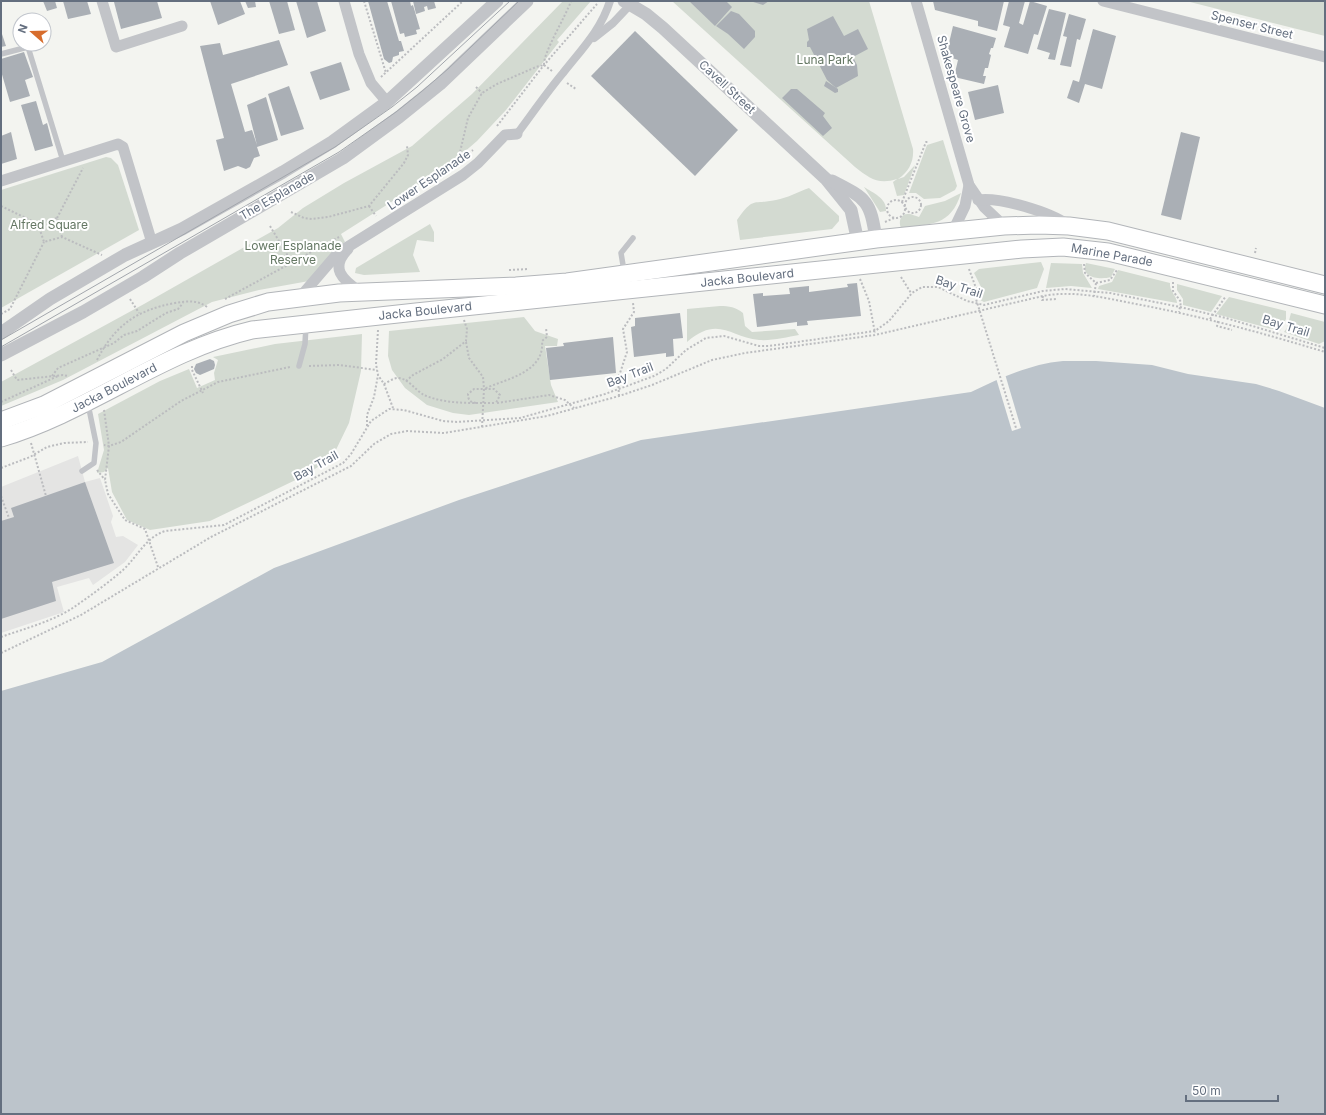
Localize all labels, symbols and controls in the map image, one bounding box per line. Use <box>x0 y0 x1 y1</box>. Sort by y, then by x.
street label: Spenser Street <box>1209 7 1295 42</box>
north arrow <box>12 12 52 52</box>
text: N <box>15 22 31 35</box>
street label: Shakespeare Grove <box>934 34 979 144</box>
park label: Luna Park <box>797 52 854 67</box>
street label: Cavell Street <box>696 57 759 117</box>
street label: Lower Esplanade <box>384 146 473 213</box>
street label: The Esplanade <box>237 168 317 223</box>
park label: Alfred Square <box>10 217 88 232</box>
park label: Lower Esplanade Reserve <box>245 238 341 267</box>
street label: Marine Parade <box>1070 240 1154 269</box>
street label: Jacka Boulevard <box>699 265 794 290</box>
street label: Bay Trail <box>934 272 985 301</box>
street label: Jacka Boulevard <box>377 298 472 323</box>
street label: Bay Trail <box>1261 311 1312 340</box>
street label: Bay Trail <box>604 359 655 390</box>
street label: Jacka Boulevard <box>68 360 159 416</box>
street label: Bay Trail <box>291 447 341 484</box>
scale bar <box>1186 1077 1278 1103</box>
text: 50 m <box>1192 1083 1221 1098</box>

